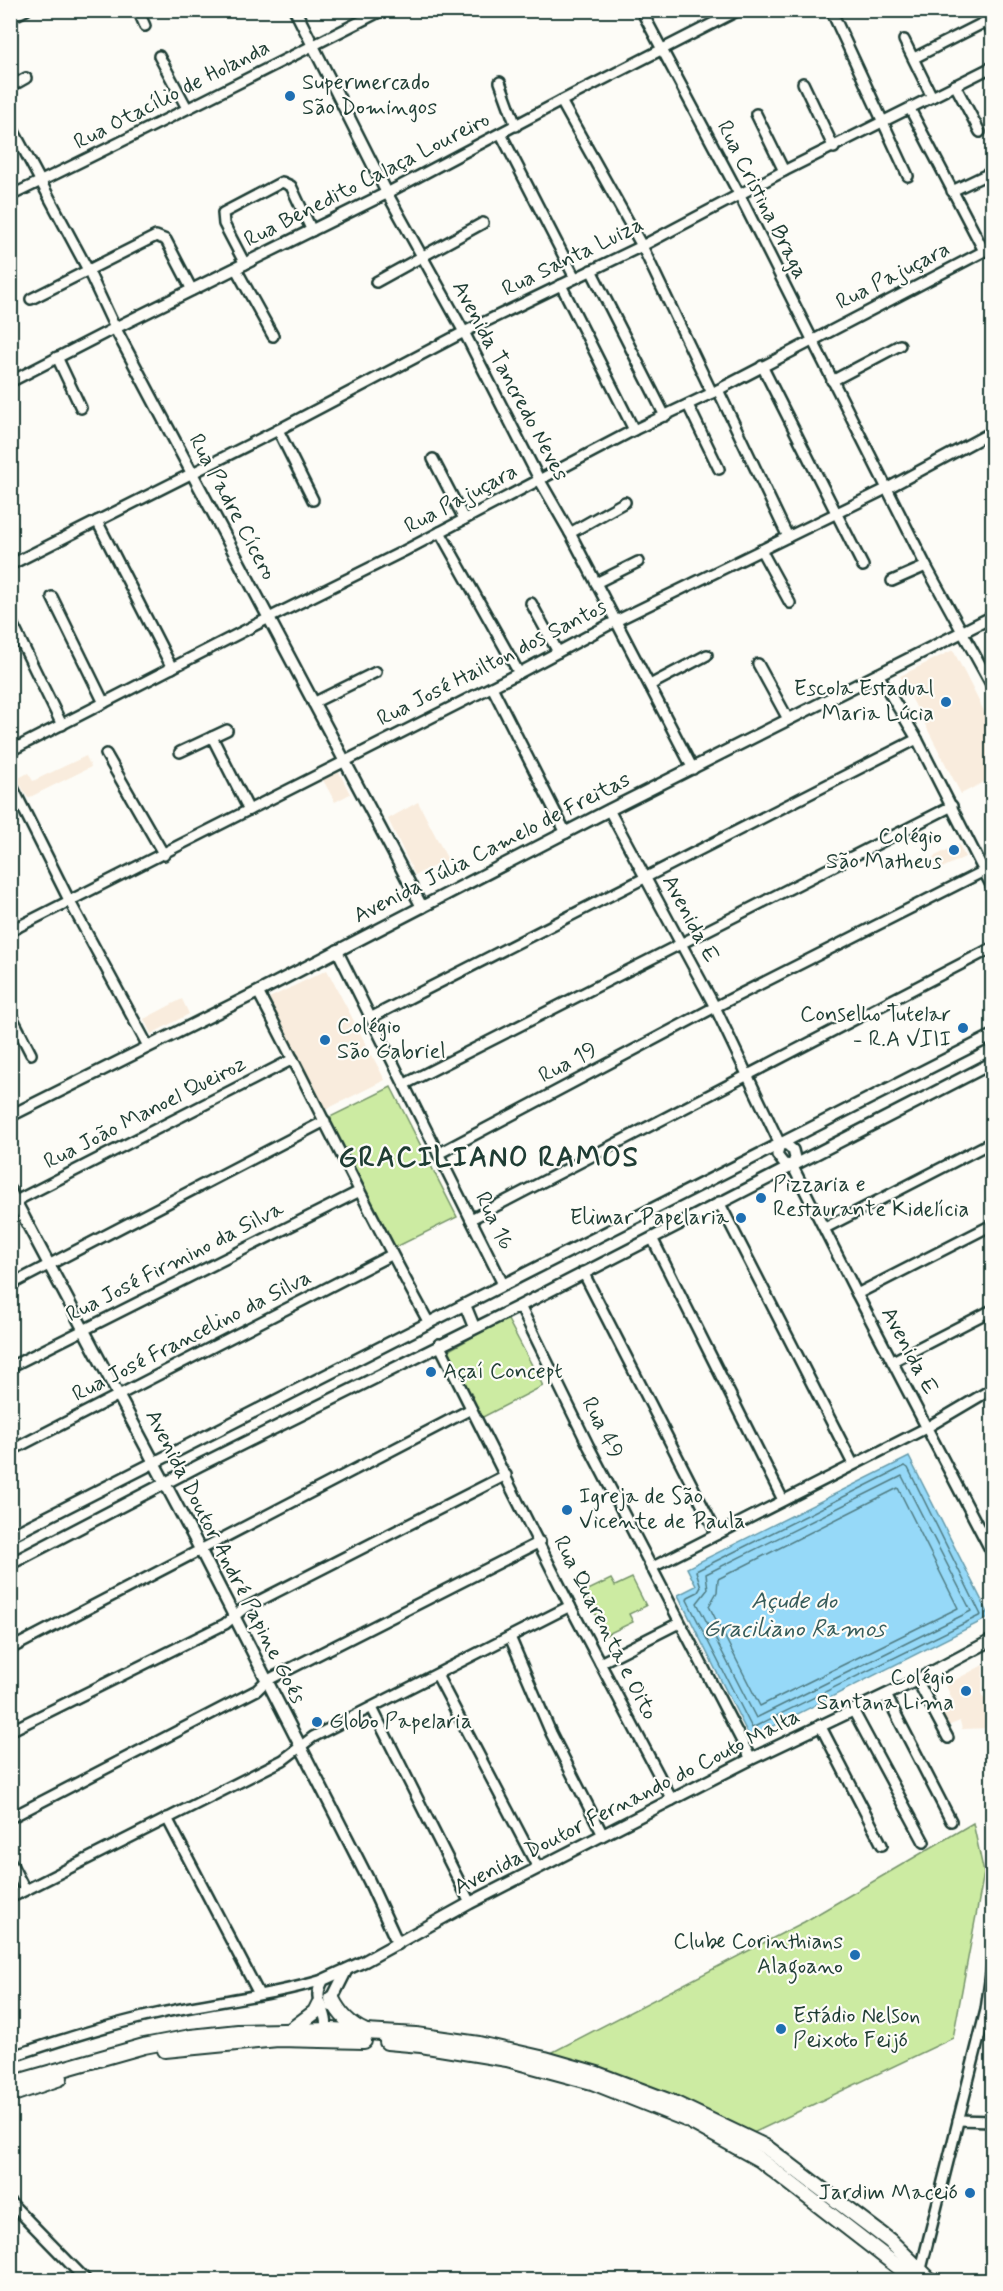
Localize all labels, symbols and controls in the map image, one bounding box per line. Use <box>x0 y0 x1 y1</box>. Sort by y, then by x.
street label: Rua Otacílio de Holanda <box>69 33 275 157</box>
place label: Supermercado São Domingos <box>302 69 437 123</box>
marker: Supermercado São Domingos <box>283 89 297 103</box>
street label: Rua Benedito Calaça Loureiro <box>239 106 495 254</box>
street label: Rua Cristina Braga <box>709 116 814 284</box>
street label: Rua Santa Luiza <box>498 211 648 303</box>
street label: Rua Pajuçara <box>831 235 955 318</box>
street label: Avenida Tancredo Neves <box>445 276 575 486</box>
street label: Rua Padre Cícero <box>182 429 282 585</box>
street label: Rua Pajuçara <box>400 457 523 541</box>
street label: Rua José Hailton dos Santos <box>372 593 612 733</box>
place label: Escola Estadual Maria Lúcia <box>794 675 934 728</box>
marker: Escola Estadual Maria Lúcia <box>939 695 953 709</box>
street label: Avenida Júlia Camelo de Freitas <box>349 766 635 930</box>
place label: Colégio São Matheus <box>826 823 942 876</box>
marker: Colégio São Matheus <box>947 843 961 857</box>
street label: Avenida E <box>655 870 725 968</box>
place label: Conselho Tutelar - R.A VIII <box>800 1001 951 1054</box>
place label: Colégio São Gabriel <box>337 1013 446 1066</box>
marker: Conselho Tutelar - R.A VIII <box>956 1021 970 1035</box>
marker: Colégio São Gabriel <box>318 1033 332 1047</box>
street label: Rua 19 <box>534 1036 602 1090</box>
street label: Rua João Manoel Queiroz <box>39 1050 251 1176</box>
district label: GRACILIANO RAMOS <box>339 1140 639 1177</box>
place label: Pizzaria e Restaurante Kidelícia <box>773 1171 969 1224</box>
street label: Rua 16 <box>468 1187 520 1255</box>
marker: Pizzaria e Restaurante Kidelícia <box>754 1191 768 1205</box>
street label: Rua José Firmino da Silva <box>62 1195 289 1329</box>
place label: Elimar Papelaria <box>570 1204 730 1232</box>
marker: Elimar Papelaria <box>734 1211 748 1225</box>
street label: Rua José Francelino da Silva <box>68 1263 316 1409</box>
street label: Avenida E <box>874 1302 944 1400</box>
place label: Açaí Concept <box>443 1358 563 1386</box>
marker: Açaí Concept <box>424 1365 438 1379</box>
street label: Rua 49 <box>575 1393 629 1463</box>
street label: Avenida Doutor André Papine Goés <box>138 1405 312 1709</box>
place label: Igreja de São Vicente de Paula <box>579 1483 746 1536</box>
marker: Igreja de São Vicente de Paula <box>560 1503 574 1517</box>
street label: Rua Quarenta e Oito <box>546 1531 664 1725</box>
water label: Açude do Graciliano Ramos <box>703 1586 887 1645</box>
place label: Colégio Santana Lima <box>817 1664 954 1717</box>
marker: Colégio Santana Lima <box>959 1684 973 1698</box>
street label: Avenida Doutor Fernando do Couto Malta <box>449 1702 805 1902</box>
place label: Globo Papelaria <box>329 1708 472 1736</box>
marker: Globo Papelaria <box>310 1715 324 1729</box>
place label: Clube Corinthians Alagoano <box>673 1928 843 1984</box>
marker: Clube Corinthians Alagoano <box>848 1948 862 1962</box>
place label: Estádio Nelson Peixoto Feijó <box>793 2002 920 2055</box>
marker: Estádio Nelson Peixoto Feijó <box>774 2022 788 2036</box>
place label: Jardim Maceió <box>818 2179 958 2207</box>
marker: Jardim Maceió <box>963 2186 977 2200</box>

